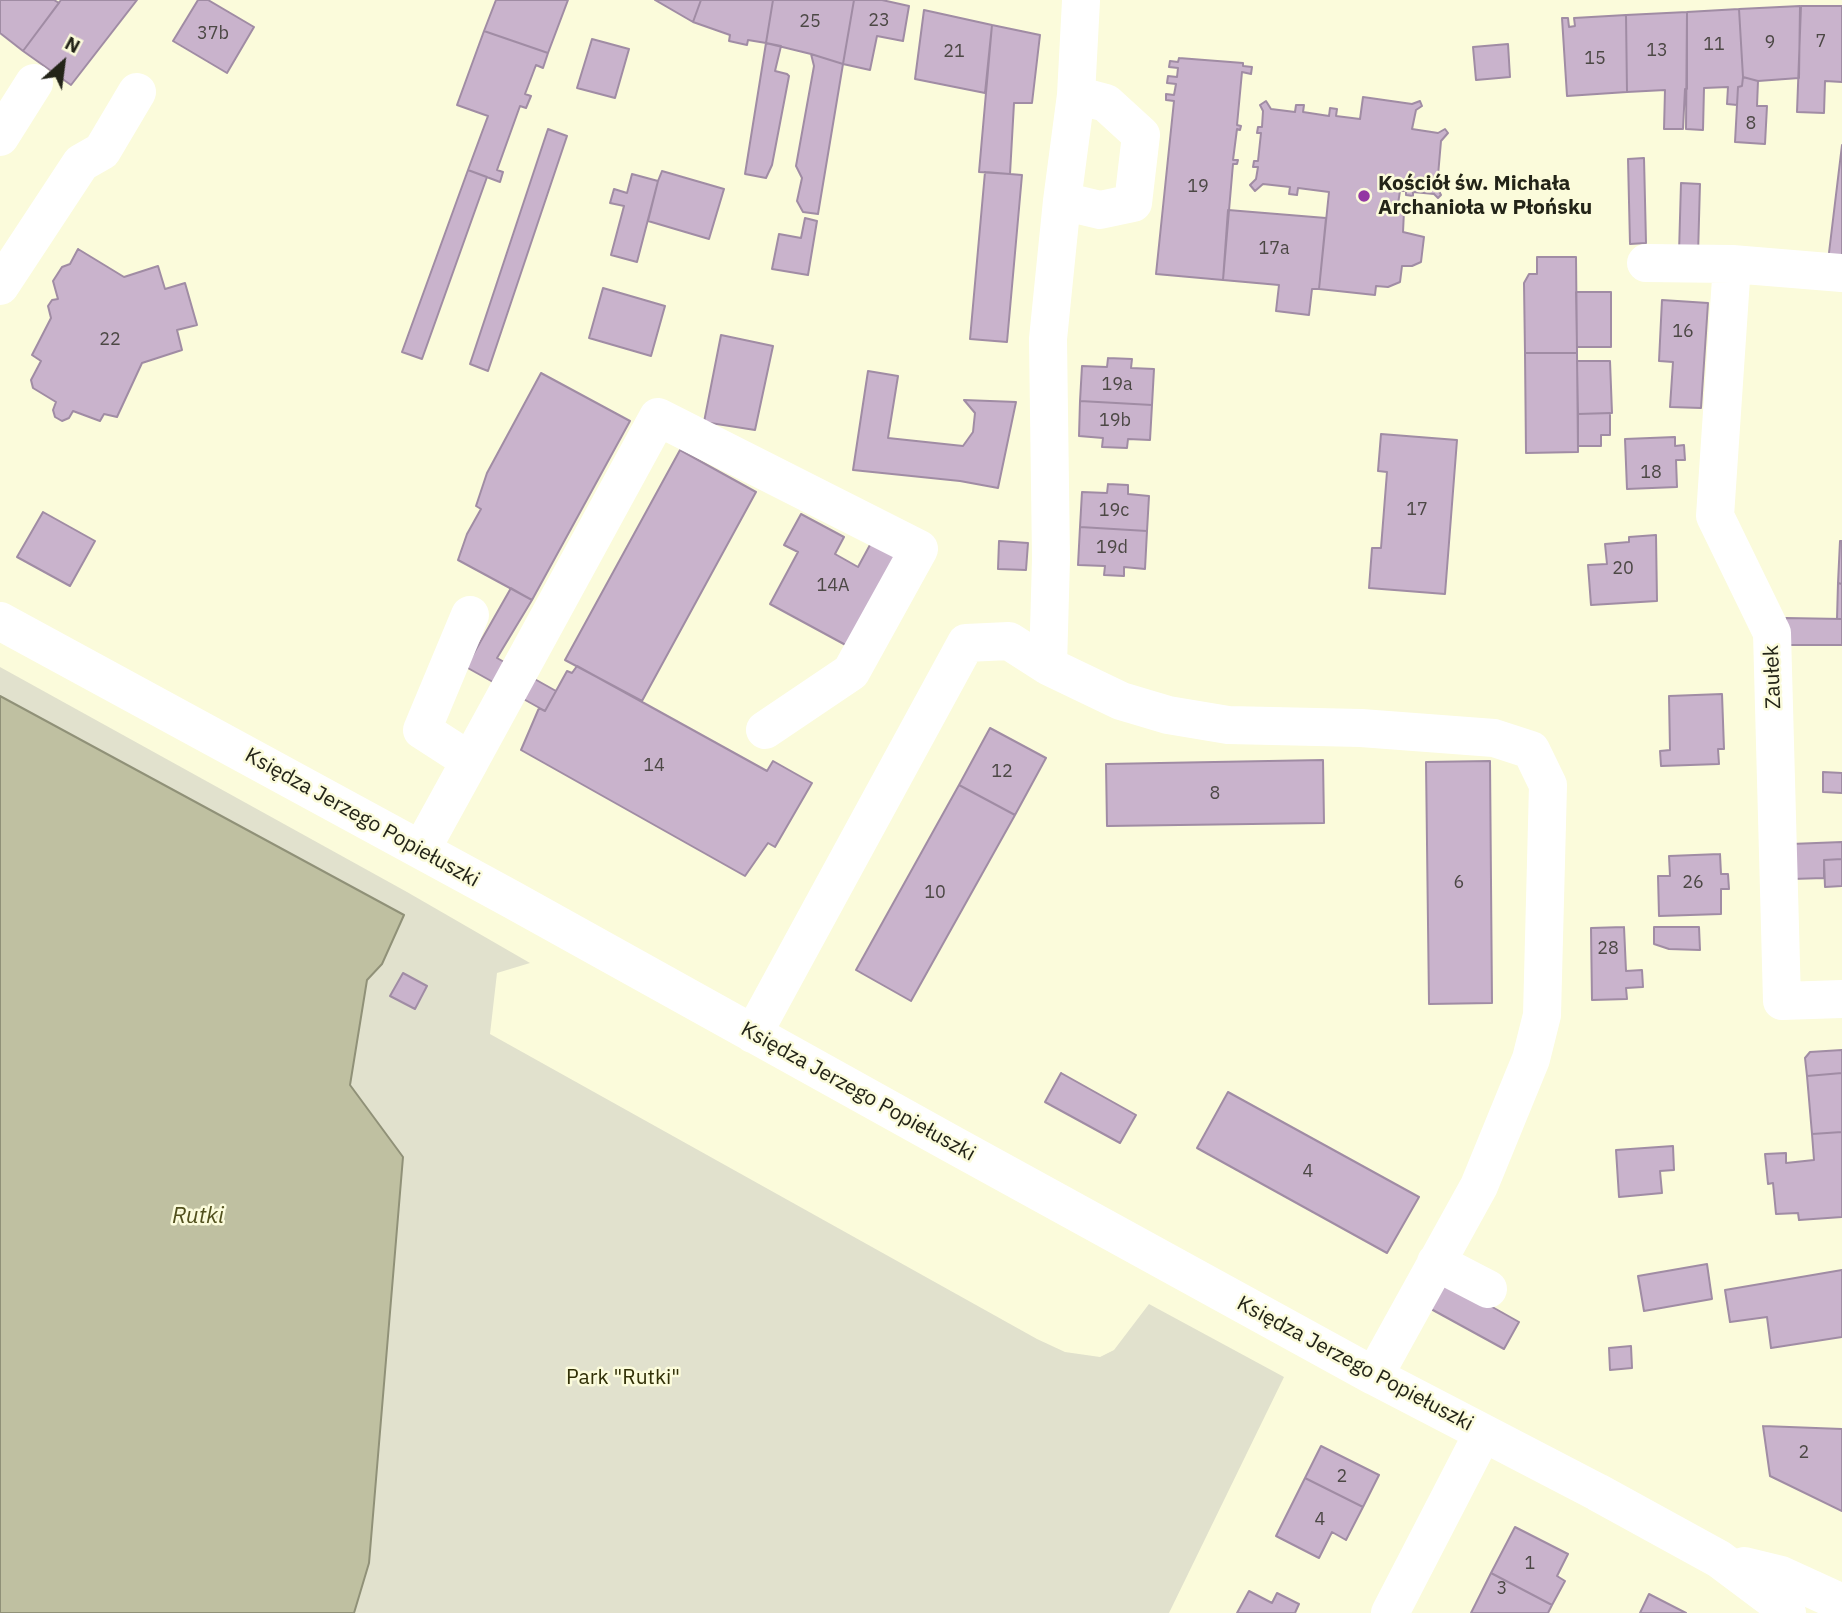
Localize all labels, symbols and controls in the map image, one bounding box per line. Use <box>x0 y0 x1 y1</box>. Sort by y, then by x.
house number: 23 <box>868 10 890 32</box>
house number: 25 <box>799 11 821 33</box>
house number: 37b <box>197 23 229 45</box>
north arrow <box>28 28 98 98</box>
text: N <box>61 31 85 58</box>
house number: 7 <box>1816 31 1826 53</box>
house number: 9 <box>1765 32 1775 54</box>
house number: 11 <box>1703 34 1725 56</box>
house number: 13 <box>1646 40 1668 62</box>
house number: 21 <box>943 41 965 63</box>
house number: 15 <box>1584 48 1606 70</box>
house number: 8 <box>1746 113 1756 135</box>
place label: Kościół św. Michała Archanioła w Płońsku <box>1378 171 1592 221</box>
house number: 19 <box>1187 176 1209 198</box>
marker: Kościół św. Michała Archanioła w Płońsku <box>1356 188 1372 204</box>
house number: 17a <box>1258 238 1290 260</box>
house number: 16 <box>1672 321 1694 343</box>
house number: 22 <box>99 329 121 351</box>
house number: 19a <box>1101 374 1133 396</box>
house number: 19b <box>1099 410 1131 432</box>
house number: 18 <box>1640 462 1662 484</box>
house number: 17 <box>1406 499 1428 521</box>
house number: 19c <box>1099 500 1129 522</box>
house number: 19d <box>1096 537 1128 559</box>
house number: 20 <box>1612 558 1634 580</box>
house number: 14A <box>816 575 850 597</box>
street label: Zaułek <box>1759 645 1787 709</box>
street label: Księdza Jerzego Popiełuszki <box>240 743 484 893</box>
house number: 14 <box>643 755 665 777</box>
house number: 12 <box>991 761 1013 783</box>
house number: 8 <box>1210 783 1220 805</box>
house number: 6 <box>1454 872 1464 894</box>
house number: 26 <box>1682 872 1704 894</box>
house number: 10 <box>924 882 946 904</box>
house number: 28 <box>1597 938 1619 960</box>
street label: Księdza Jerzego Popiełuszki <box>736 1017 980 1167</box>
house number: 4 <box>1303 1161 1313 1183</box>
water label: Rutki <box>172 1202 224 1230</box>
street label: Księdza Jerzego Popiełuszki <box>1233 1291 1477 1437</box>
park label: Park "Rutki" <box>566 1365 680 1391</box>
house number: 2 <box>1799 1442 1809 1464</box>
house number: 2 <box>1337 1466 1347 1488</box>
house number: 4 <box>1315 1509 1325 1531</box>
house number: 1 <box>1525 1553 1535 1575</box>
house number: 3 <box>1497 1578 1507 1600</box>

